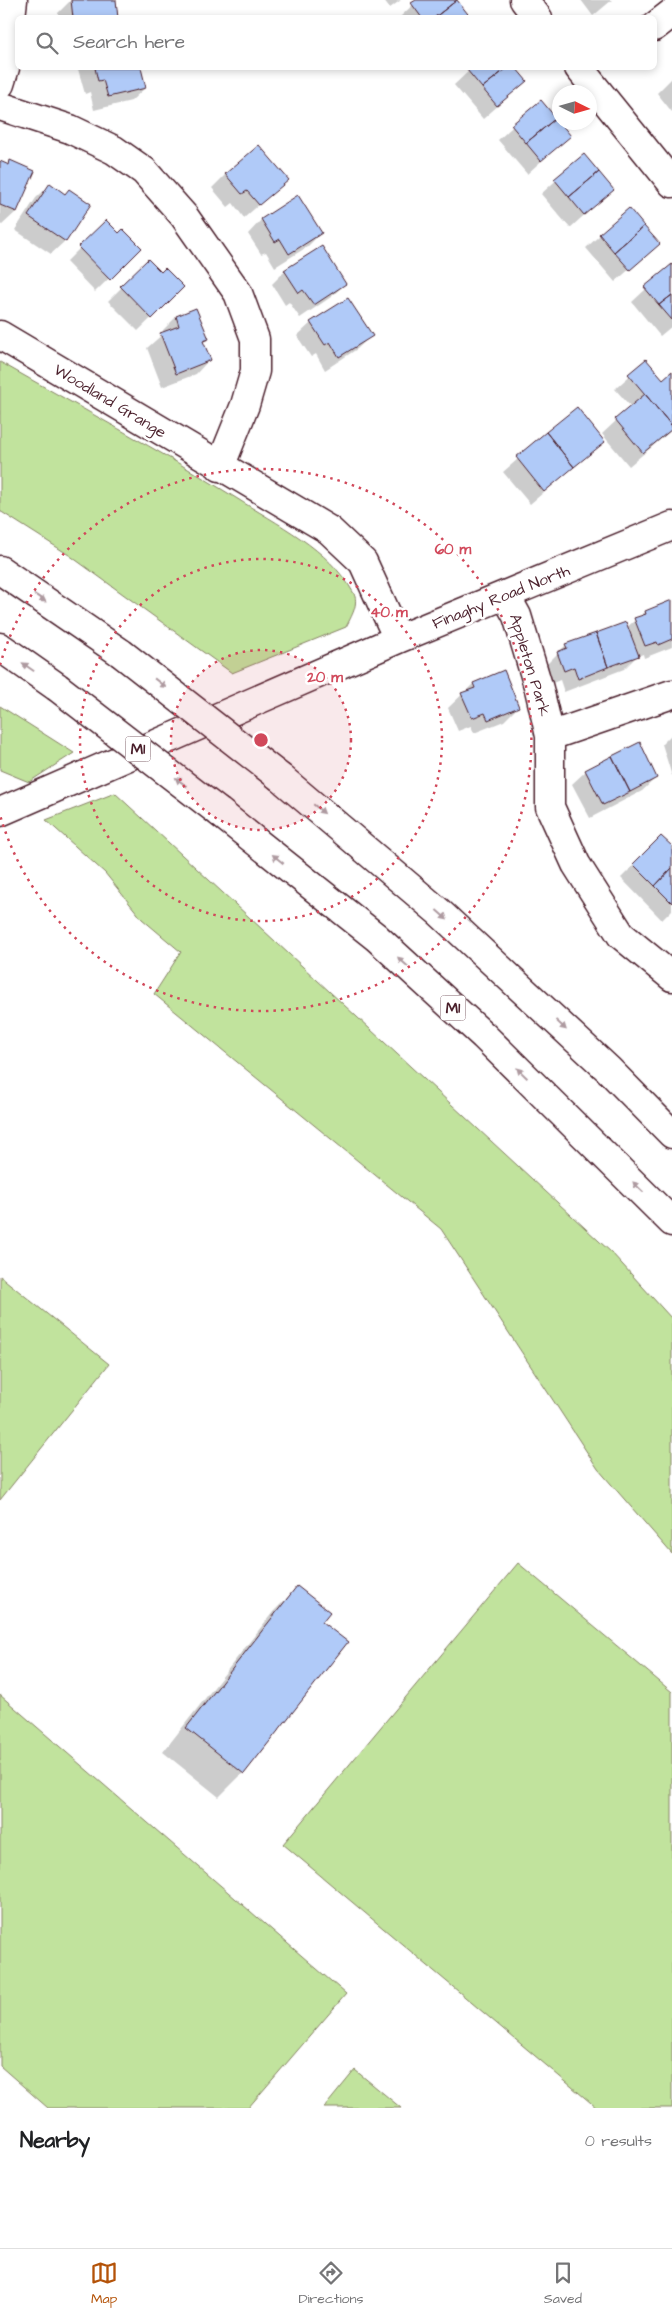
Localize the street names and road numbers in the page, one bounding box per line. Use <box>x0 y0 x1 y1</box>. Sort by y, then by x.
street label: Woodland Grange <box>49 359 171 444</box>
street label: Finaghy Road North <box>429 559 573 636</box>
street label: Appleton Park <box>504 611 556 719</box>
road number: M1 <box>126 736 150 762</box>
road number: M1 <box>440 996 466 1020</box>

